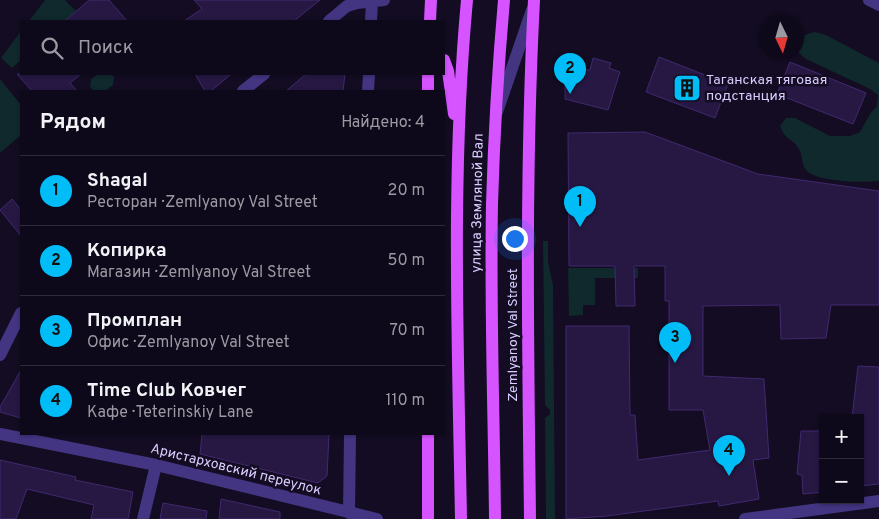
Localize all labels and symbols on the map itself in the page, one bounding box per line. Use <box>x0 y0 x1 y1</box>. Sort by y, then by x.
north arrow <box>759 15 804 60</box>
pin: 2 <box>554 53 586 94</box>
place label: Таганская тяговая подстанция <box>706 72 827 105</box>
building icon: Таганская тяговая подстанция <box>672 73 702 103</box>
street label: улица Земляной Вал <box>468 133 488 273</box>
pin: 1 <box>564 186 596 227</box>
your location <box>502 226 528 252</box>
street label: Zemlyanoy Val Street <box>505 268 522 402</box>
pin: 3 <box>659 322 691 363</box>
pin: 4 <box>713 435 745 476</box>
street label: Аристарховский переулок <box>149 441 323 499</box>

